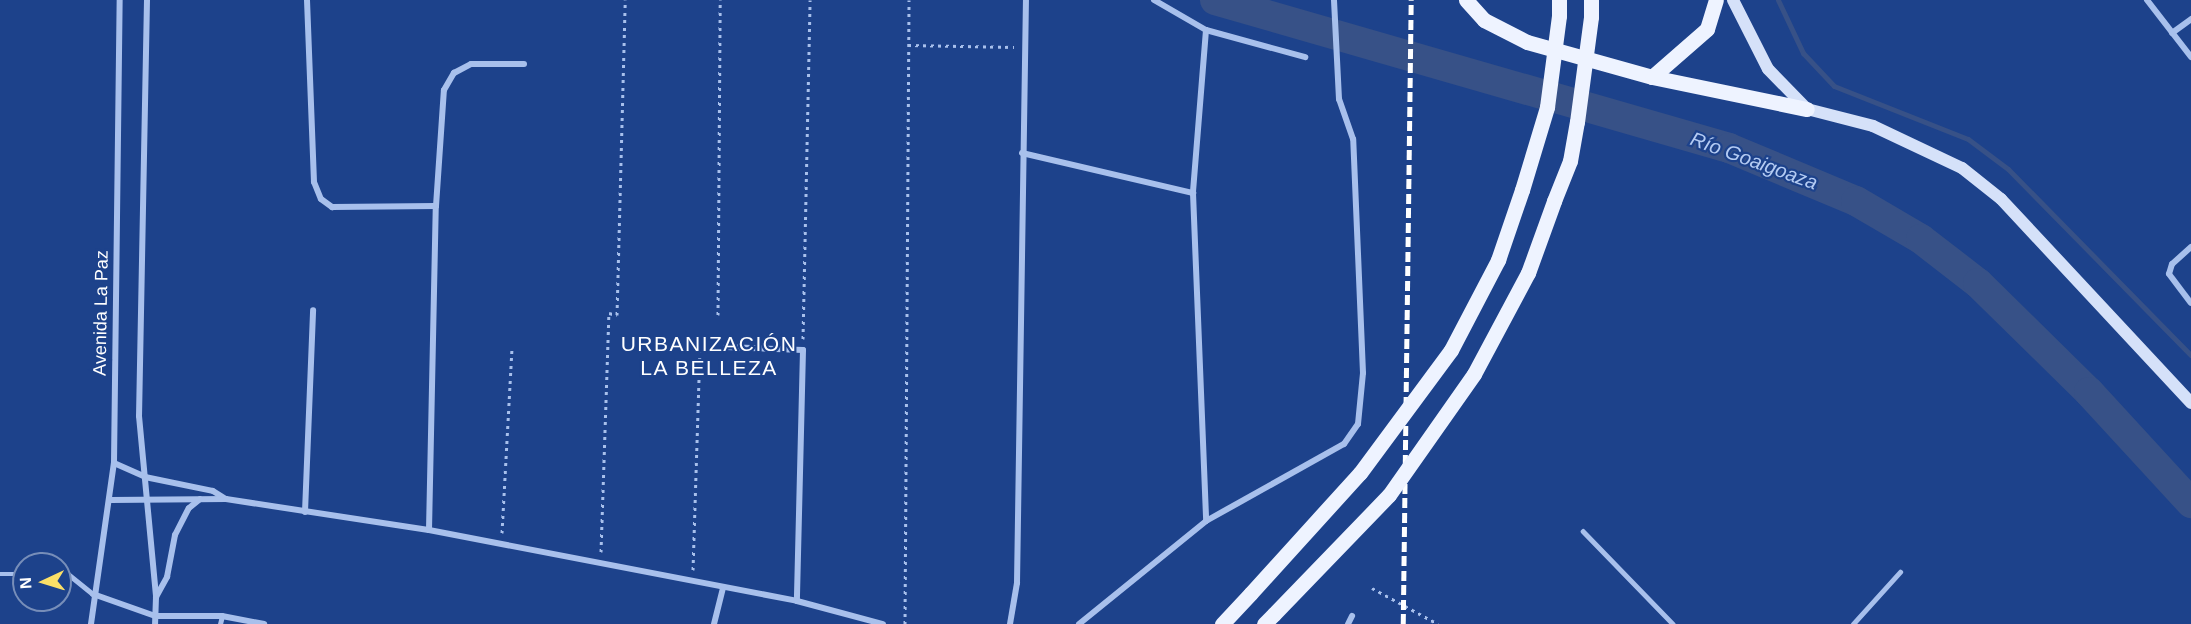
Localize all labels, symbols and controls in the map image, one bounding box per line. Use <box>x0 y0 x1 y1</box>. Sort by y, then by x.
water label: Río Goaigoaza <box>1687 127 1821 195</box>
street label: Avenida La Paz <box>89 250 113 376</box>
district label: URBANIZACIÓN LA BELLEZA <box>621 331 797 381</box>
north arrow <box>12 552 72 612</box>
text: N <box>17 577 34 590</box>

